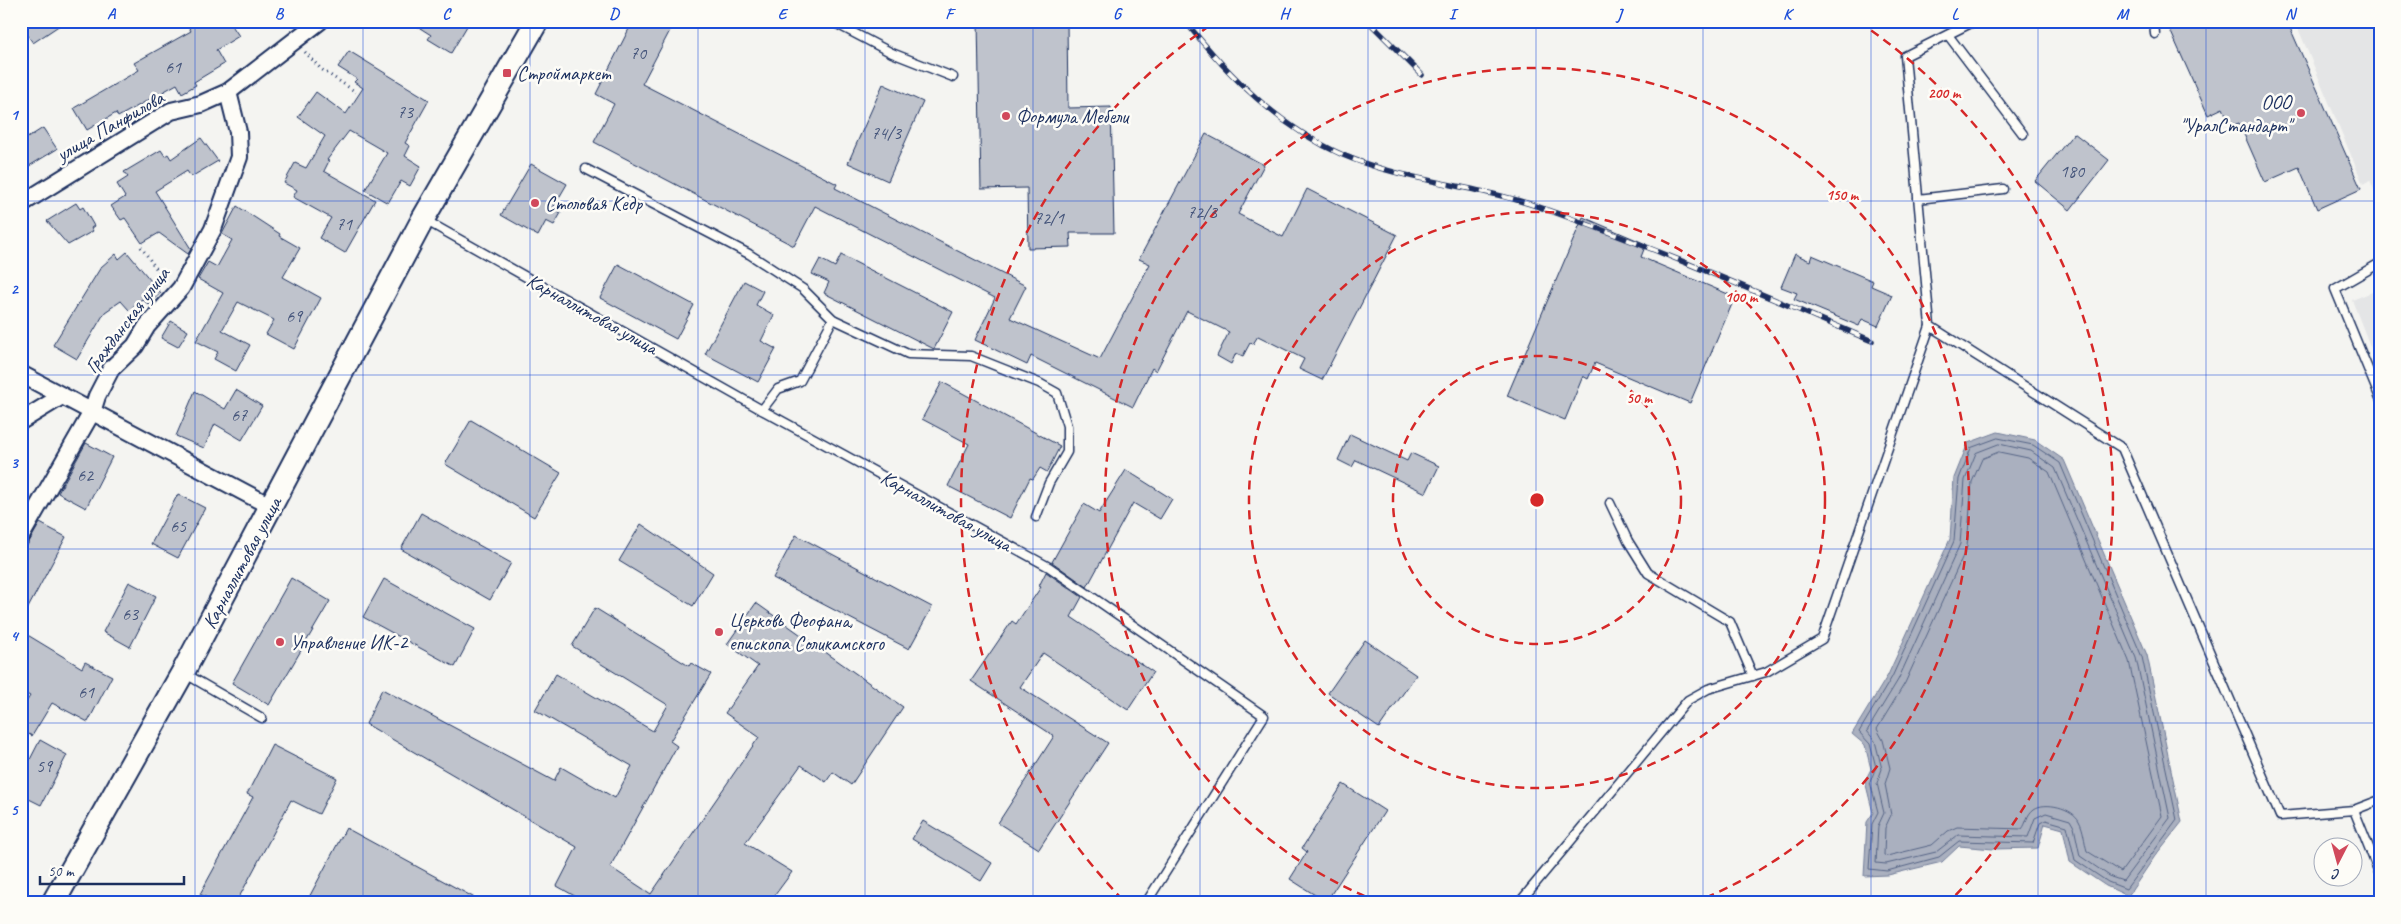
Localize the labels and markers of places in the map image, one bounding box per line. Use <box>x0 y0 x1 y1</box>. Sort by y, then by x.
place label: Строймаркет <box>517 61 612 86</box>
marker: Строймаркет <box>501 67 513 79</box>
place label: ООО "УралСтандарт" <box>2180 90 2295 138</box>
place label: Формула Мебели <box>1016 104 1130 129</box>
marker: ООО "УралСтандарт" <box>2295 107 2307 119</box>
marker: Формула Мебели <box>1000 110 1012 122</box>
place label: Столовая Кедр <box>545 191 644 216</box>
marker: Столовая Кедр <box>529 197 541 209</box>
centre of rings <box>1528 491 1546 509</box>
place label: Церковь Феофана, епископа Соликамского <box>729 608 885 656</box>
marker: Церковь Феофана, епископа Соликамского <box>713 626 725 638</box>
place label: Управление ИК-2 <box>290 630 409 655</box>
marker: Управление ИК-2 <box>274 636 286 648</box>

